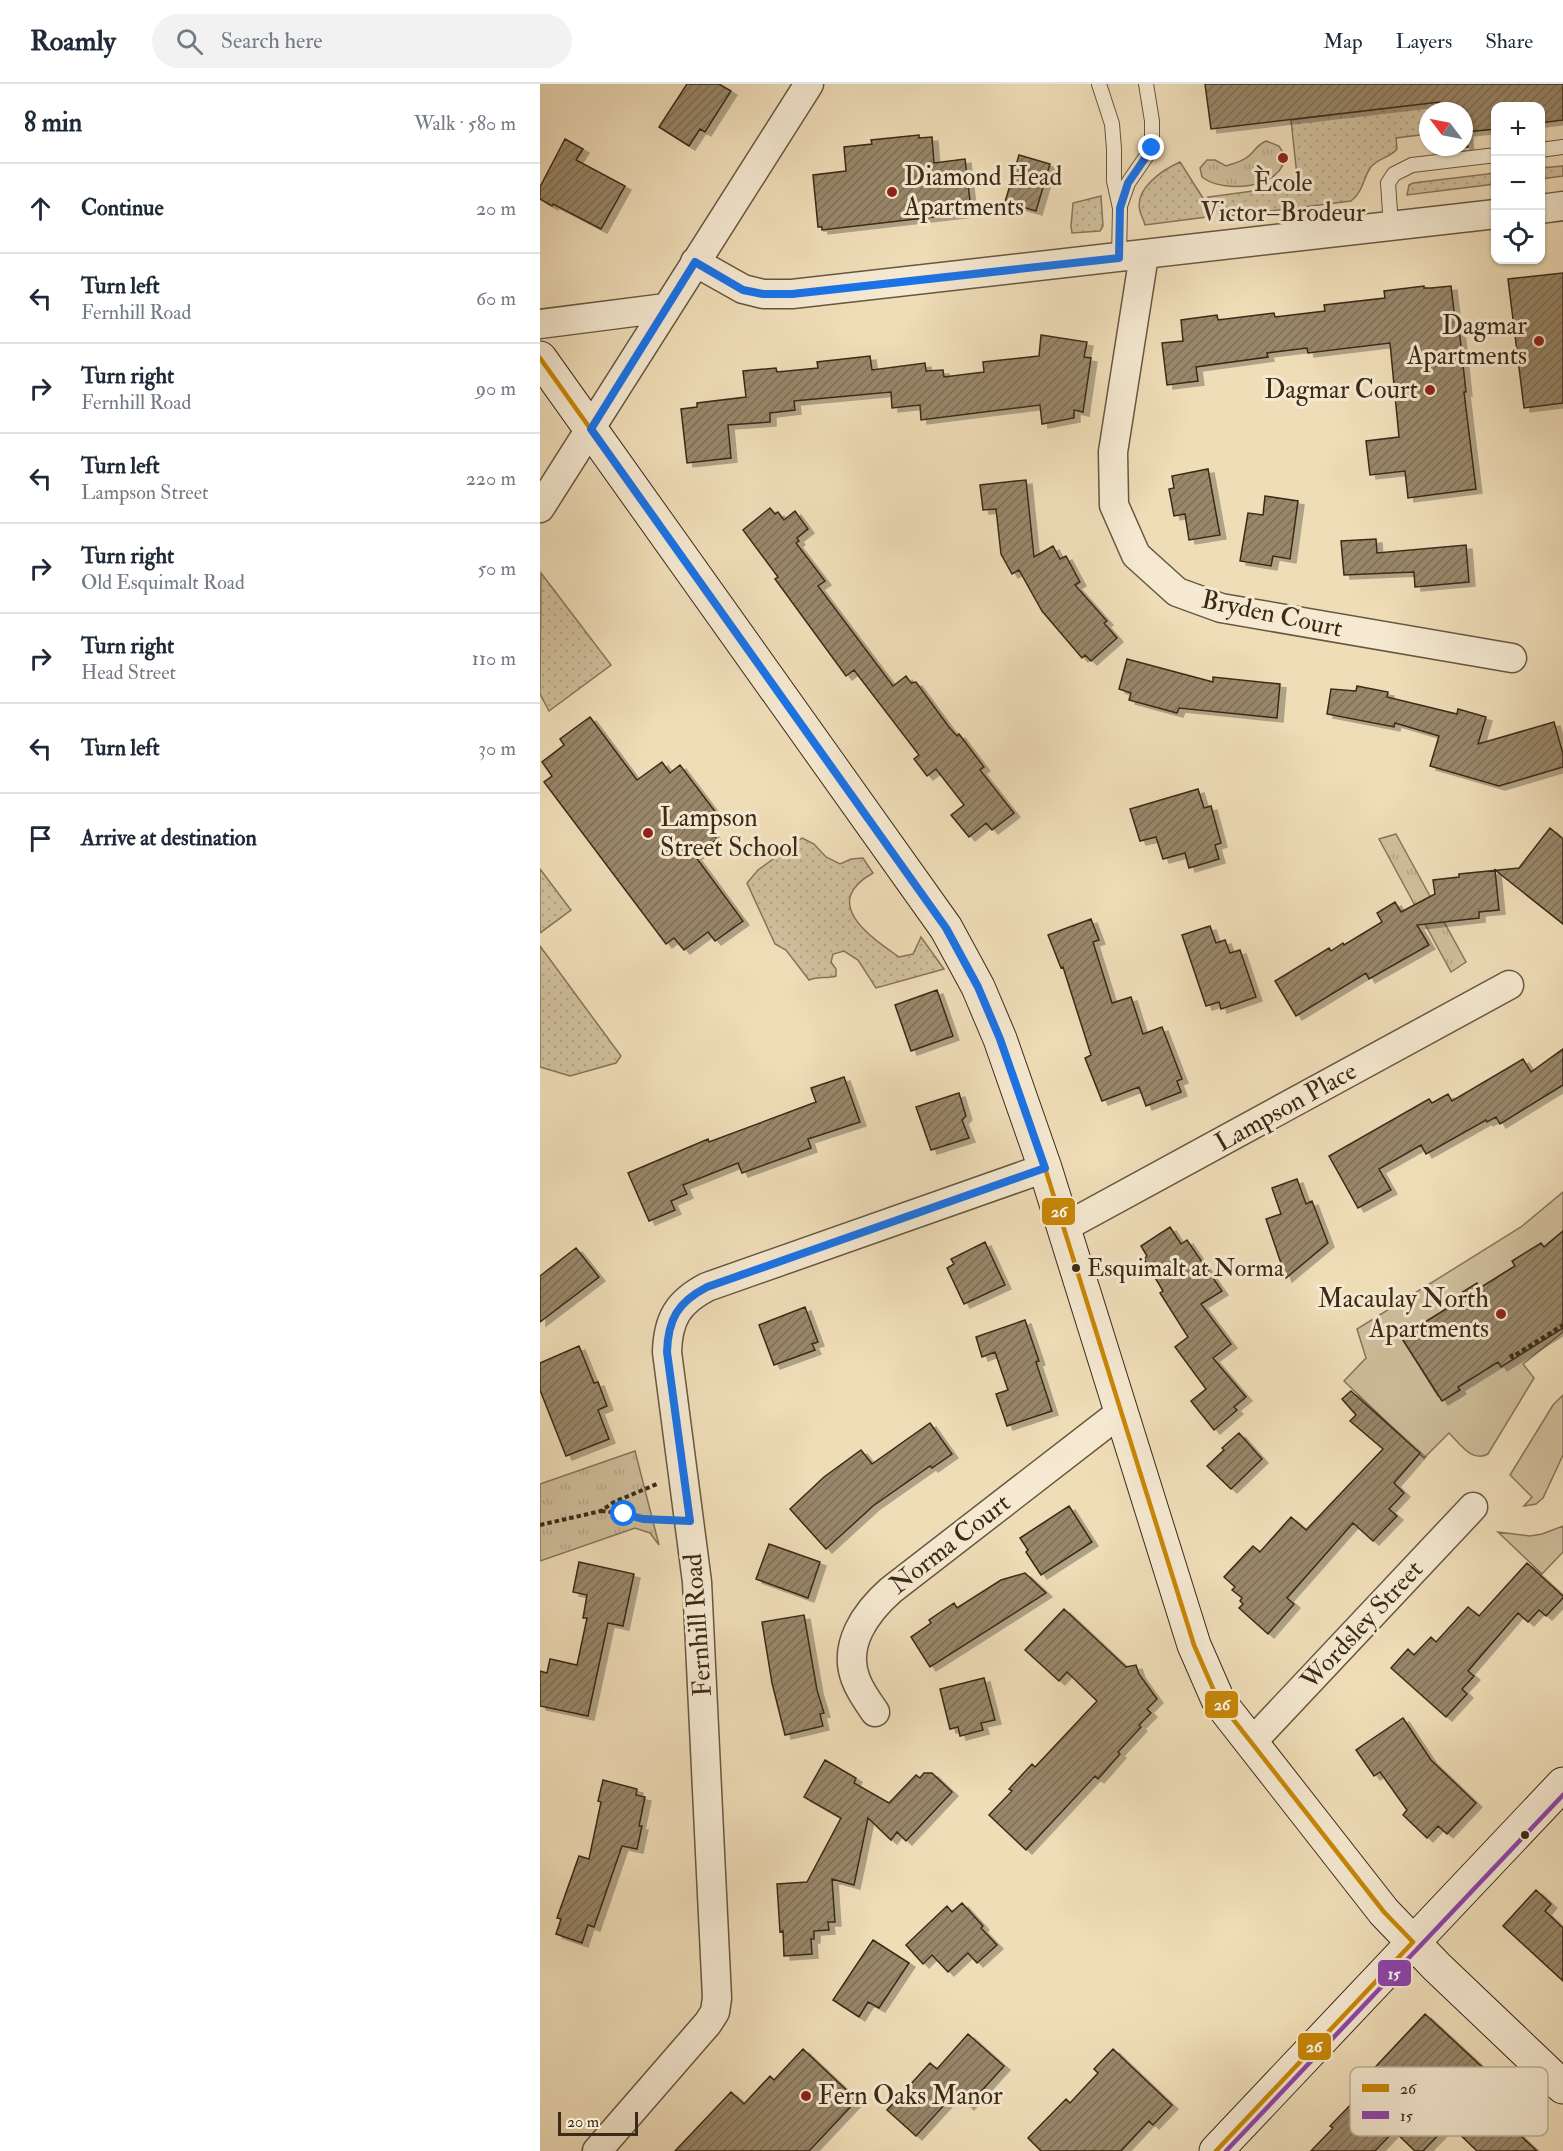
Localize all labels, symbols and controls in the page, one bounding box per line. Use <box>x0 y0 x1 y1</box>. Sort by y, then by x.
search box <box>152 14 572 68</box>
text: Roamly <box>30 24 116 59</box>
icon: search <box>173 25 206 58</box>
text: Search here <box>221 27 323 55</box>
text: Map <box>1323 28 1363 55</box>
text: Layers <box>1396 28 1452 55</box>
text: Share <box>1485 28 1533 55</box>
north arrow <box>1419 102 1473 156</box>
map controls <box>1491 102 1545 264</box>
button: + <box>1491 102 1545 156</box>
text: 8 min <box>24 107 82 139</box>
text: Walk · 580 m <box>414 111 516 136</box>
route end <box>1138 134 1164 160</box>
marker: Ècole Victor–Brodeur <box>1276 151 1290 165</box>
button: − <box>1491 156 1545 210</box>
place label: Diamond Head Apartments <box>903 161 1063 224</box>
place label: Ècole Victor–Brodeur <box>1200 165 1366 229</box>
marker: Diamond Head Apartments <box>885 185 899 199</box>
icon: ahead <box>24 192 57 225</box>
text: Continue <box>81 194 164 222</box>
text: 20 m <box>476 196 516 221</box>
button: locate <box>1491 210 1545 264</box>
text: Turn left <box>81 272 160 300</box>
icon: left <box>24 282 57 315</box>
text: 60 m <box>476 286 516 311</box>
text: Fernhill Road <box>81 300 191 325</box>
place label: Dagmar Apartments <box>1406 310 1527 373</box>
marker: Dagmar Apartments <box>1532 334 1546 348</box>
text: Turn right <box>81 362 174 390</box>
icon: right <box>24 372 57 405</box>
place label: Dagmar Court <box>1264 374 1418 406</box>
text: 90 m <box>476 376 516 401</box>
marker: Dagmar Court <box>1423 383 1437 397</box>
text: Fernhill Road <box>81 390 191 415</box>
text: Turn left <box>81 452 160 480</box>
icon: left <box>24 462 57 495</box>
text: 220 m <box>466 466 516 491</box>
text: Lampson Street <box>81 480 209 505</box>
text: Turn right <box>81 542 174 570</box>
icon: right <box>24 552 57 585</box>
text: 50 m <box>477 556 516 581</box>
text: Old Esquimalt Road <box>81 570 245 595</box>
street label: Bryden Court <box>1199 583 1345 645</box>
text: Turn right <box>81 632 174 660</box>
icon: right <box>24 642 57 675</box>
text: 110 m <box>472 646 516 671</box>
text: Head Street <box>81 660 176 685</box>
icon: left <box>24 732 57 765</box>
text: Turn left <box>81 734 160 762</box>
text: 30 m <box>478 736 516 761</box>
place label: Lampson Street School <box>660 802 799 864</box>
icon: arrive <box>24 822 57 855</box>
text: Arrive at destination <box>81 824 257 852</box>
marker: Lampson Street School <box>641 826 655 840</box>
street label: Lampson Place <box>1210 1055 1363 1160</box>
line badge: 26 <box>1041 1197 1076 1226</box>
text: 26 <box>1051 1202 1069 1222</box>
place label: Esquimalt at Norma <box>1087 1253 1285 1284</box>
marker: Esquimalt at Norma <box>1070 1262 1082 1274</box>
place label: Macaulay North Apartments <box>1318 1283 1489 1346</box>
marker: Macaulay North Apartments <box>1494 1307 1508 1321</box>
street label: Norma Court <box>883 1487 1017 1601</box>
route start <box>610 1500 636 1526</box>
street label: Fernhill Road <box>677 1552 719 1698</box>
street label: Wordsley Street <box>1293 1554 1430 1697</box>
line badge: 26 <box>1204 1690 1239 1719</box>
text: 26 <box>1214 1695 1232 1715</box>
unlabelled marker <box>1519 1829 1531 1841</box>
line badge: 15 <box>1377 1959 1412 1987</box>
text: 15 <box>1388 1964 1401 1984</box>
line badge: 26 <box>1297 2032 1332 2061</box>
text: 26 <box>1306 2037 1324 2057</box>
legend <box>1350 2067 1548 2136</box>
text: 26 <box>1400 2079 1417 2099</box>
place label: Fern Oaks Manor <box>818 2080 1003 2112</box>
marker: Fern Oaks Manor <box>799 2089 813 2103</box>
text: 15 <box>1400 2106 1413 2126</box>
scale bar <box>558 2109 638 2136</box>
text: 20 m <box>567 2112 599 2132</box>

